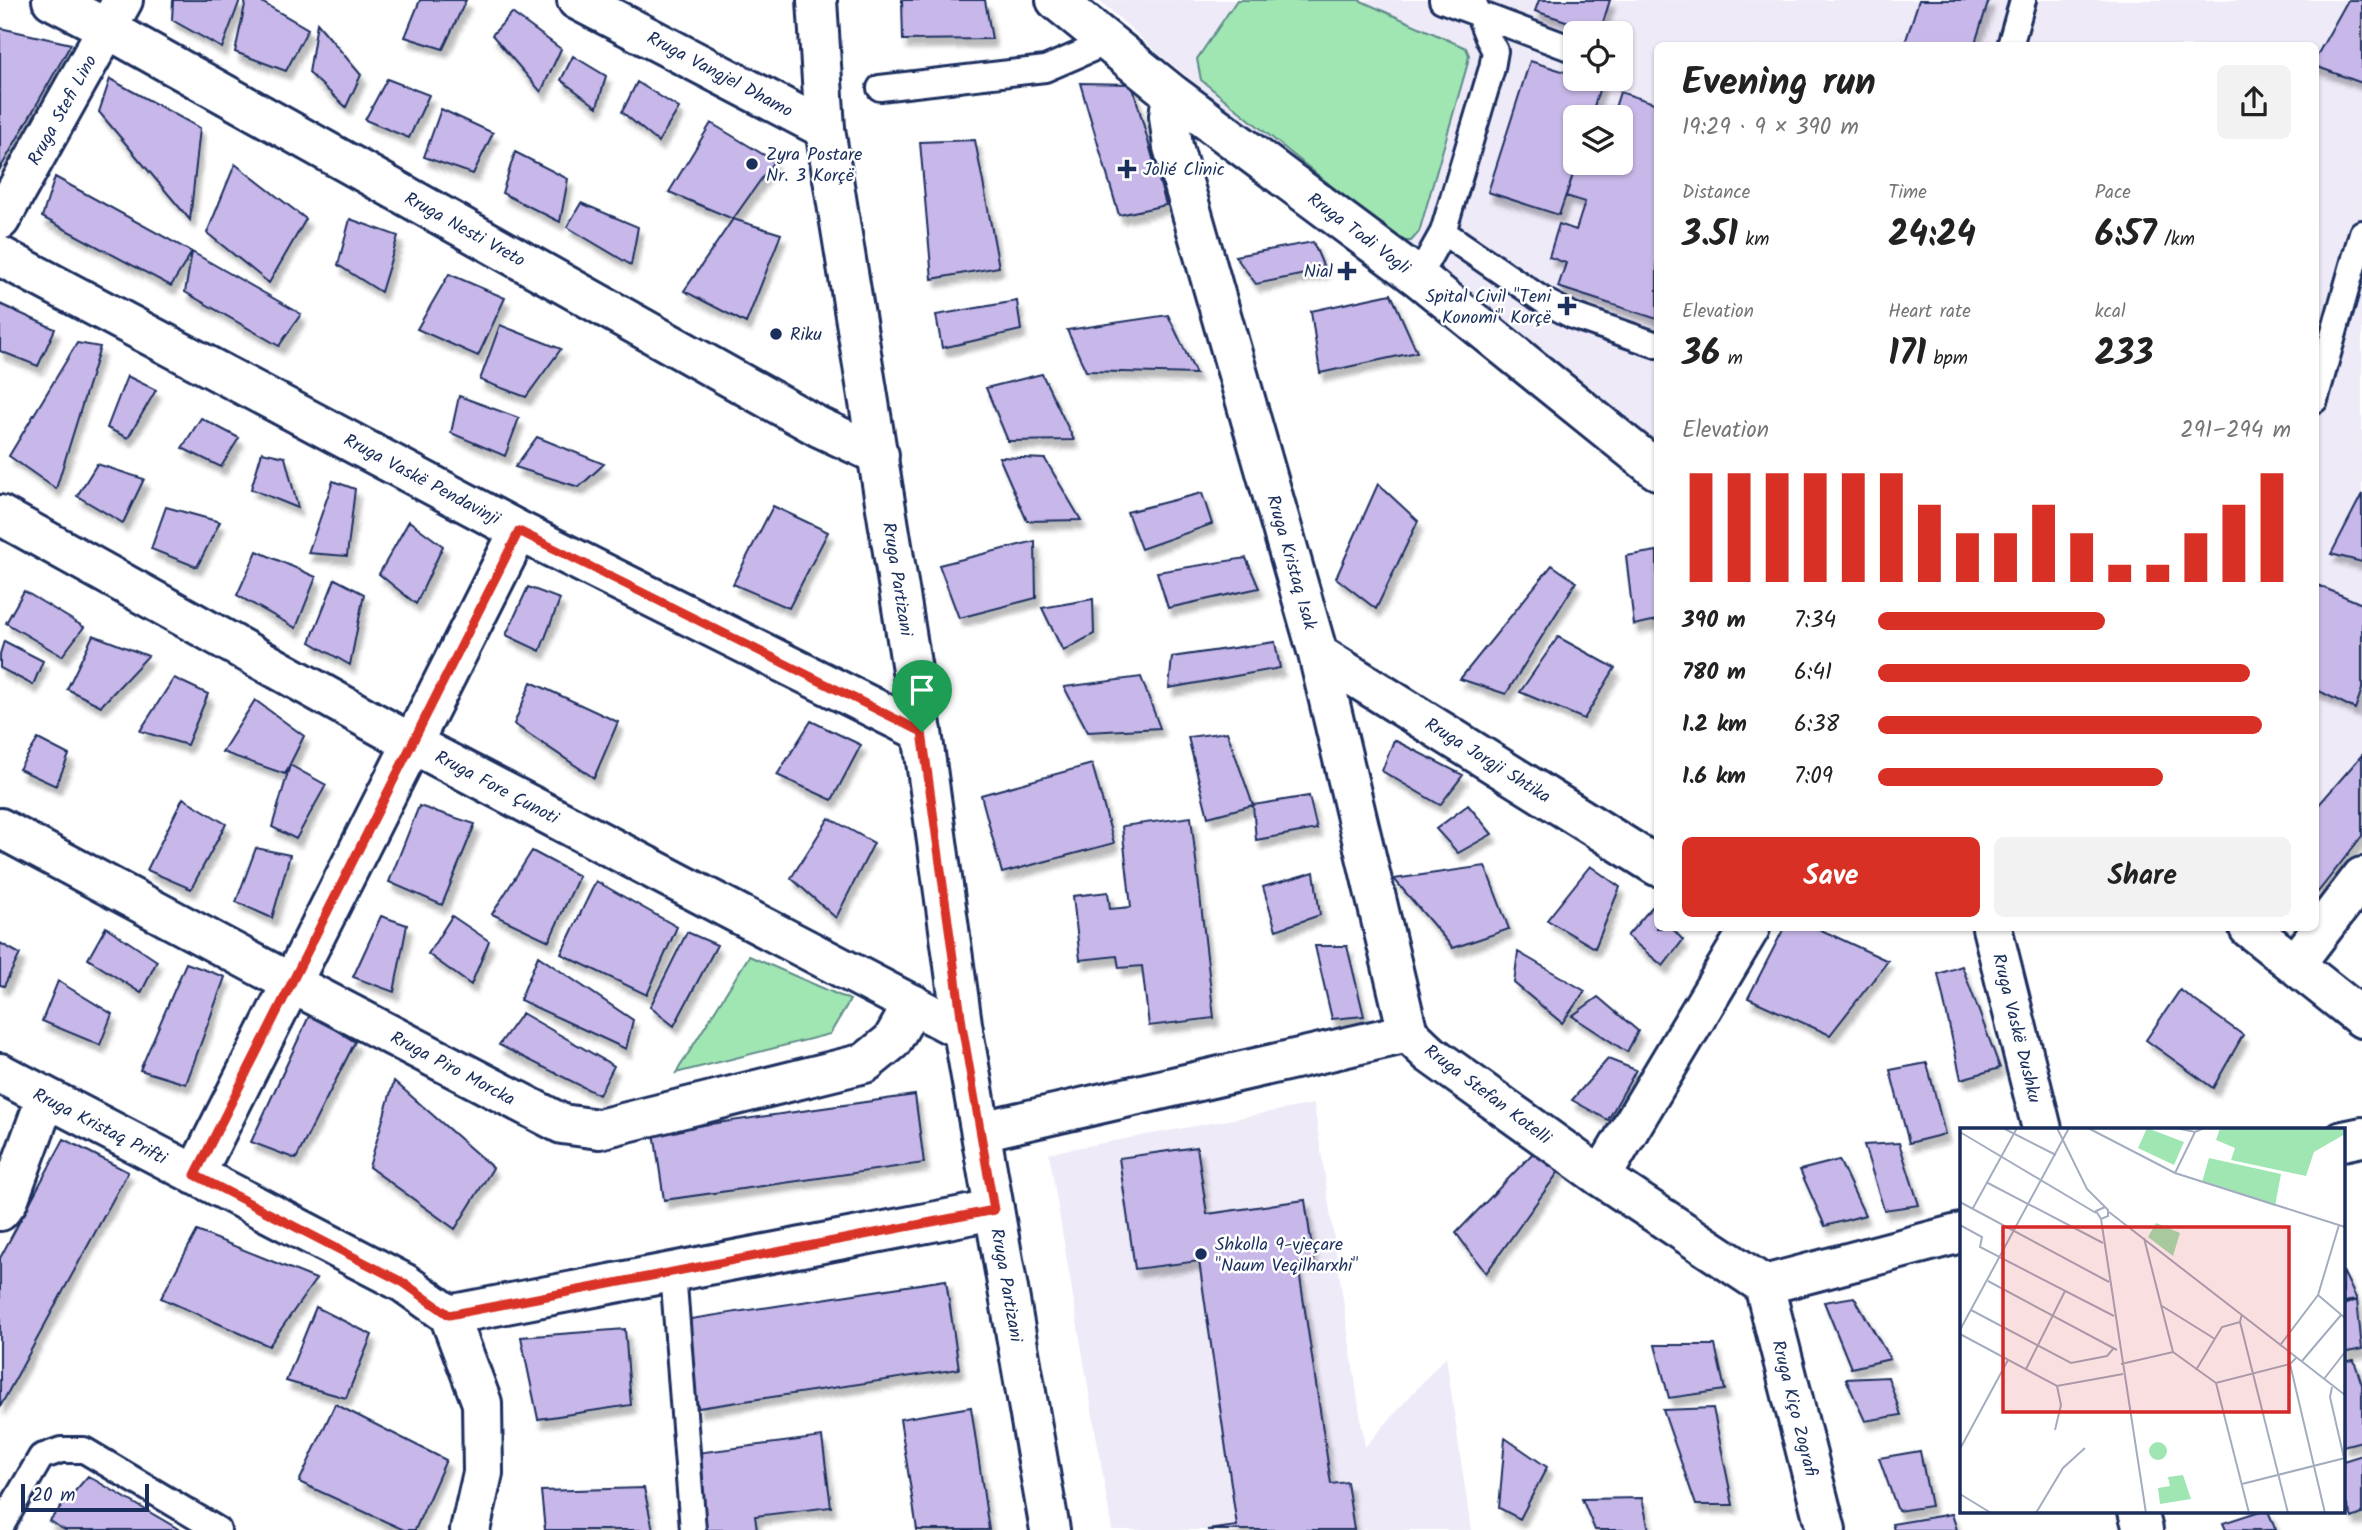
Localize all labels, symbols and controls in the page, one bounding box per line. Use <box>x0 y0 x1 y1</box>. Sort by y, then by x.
map controls <box>1563 21 1633 175</box>
button: locate <box>1563 21 1633 91</box>
street label: Rruga Vangjel Dhamo <box>641 24 798 126</box>
street label: Rruga Stefi Lino <box>21 50 106 171</box>
text: Evening run <box>1682 54 1876 114</box>
button: share <box>2217 65 2291 139</box>
button: layers <box>1563 105 1633 175</box>
text: 19:29 · 9 × 390 m <box>1682 110 1859 146</box>
place label: Zyra Postare Nr. 3 Korçë <box>766 141 862 191</box>
marker: Zyra Postare Nr. 3 Korçë <box>744 156 760 172</box>
place label: Jolié Clinic <box>1143 156 1225 185</box>
marker: Jolié Clinic <box>1117 159 1137 179</box>
text: Distance <box>1682 178 1750 208</box>
text: Time <box>1888 178 1927 208</box>
text: Pace <box>2095 178 2131 208</box>
street label: Rruga Nesti Vreto <box>398 185 530 276</box>
street label: Rruga Todi Vogli <box>1300 186 1416 283</box>
text: 3.51 <box>1682 208 1738 264</box>
text: 24:24 <box>1888 208 1976 264</box>
text: 6:57 <box>2095 208 2156 264</box>
text: km <box>1738 225 1769 255</box>
text: /km <box>2156 225 2195 255</box>
place label: Nial <box>1304 258 1334 287</box>
marker: Nial <box>1339 263 1355 279</box>
place label: Spital Civil "Teni Konomi" Korçë <box>1425 283 1552 333</box>
marker: Spital Civil "Teni Konomi" Korçë <box>1557 296 1577 316</box>
text: Elevation <box>1682 297 1754 327</box>
text: Heart rate <box>1888 297 1971 327</box>
text: kcal <box>2095 297 2126 327</box>
place label: Riku <box>790 321 822 350</box>
marker: Riku <box>768 326 784 342</box>
text: 36 <box>1682 327 1720 383</box>
text: 171 <box>1888 327 1926 383</box>
text: 233 <box>2095 327 2153 383</box>
text: m <box>1720 344 1743 374</box>
text: bpm <box>1926 344 1968 374</box>
text: Elevation <box>1682 413 1769 449</box>
text: 291–294 m <box>2180 413 2291 449</box>
street label: Rruga Vaskë Pendavinji <box>338 427 505 534</box>
street label: Rruga Kristaq Isak <box>1257 492 1324 634</box>
street label: Rruga Partizani <box>873 520 920 639</box>
text: 390 m <box>1682 603 1746 639</box>
text: 7:34 <box>1794 603 1836 639</box>
text: 780 m <box>1682 655 1746 691</box>
text: 6:41 <box>1794 655 1832 691</box>
pin <box>892 660 952 732</box>
icon: arrive <box>903 671 941 709</box>
text: 1.2 km <box>1682 707 1747 743</box>
text: 6:38 <box>1794 707 1839 743</box>
street label: Rruga Jorgji Shtika <box>1419 711 1556 812</box>
street label: Rruga Fore Çunoti <box>429 743 564 834</box>
text: 1.6 km <box>1682 759 1746 795</box>
text: 7:09 <box>1794 759 1833 795</box>
button: Save <box>1682 837 1980 917</box>
button: Share <box>1994 837 2291 917</box>
street label: Rruga Vaskë Dushku <box>1983 950 2048 1107</box>
street label: Rruga Piro Morcka <box>385 1024 520 1115</box>
street label: Rruga Stefan Kotelli <box>1417 1038 1557 1153</box>
street label: Rruga Kristaq Prifti <box>27 1081 172 1174</box>
inset map <box>1960 1128 2344 1512</box>
street label: Rruga Partizani <box>981 1226 1030 1345</box>
place label: Shkolla 9-vjeçare "Naum Veqilharxhi" <box>1215 1231 1358 1281</box>
marker: Shkolla 9-vjeçare "Naum Veqilharxhi" <box>1193 1246 1209 1262</box>
street label: Rruga Kiço Zografi <box>1763 1337 1825 1480</box>
scale bar <box>21 1481 149 1513</box>
text: 20 m <box>32 1481 75 1511</box>

